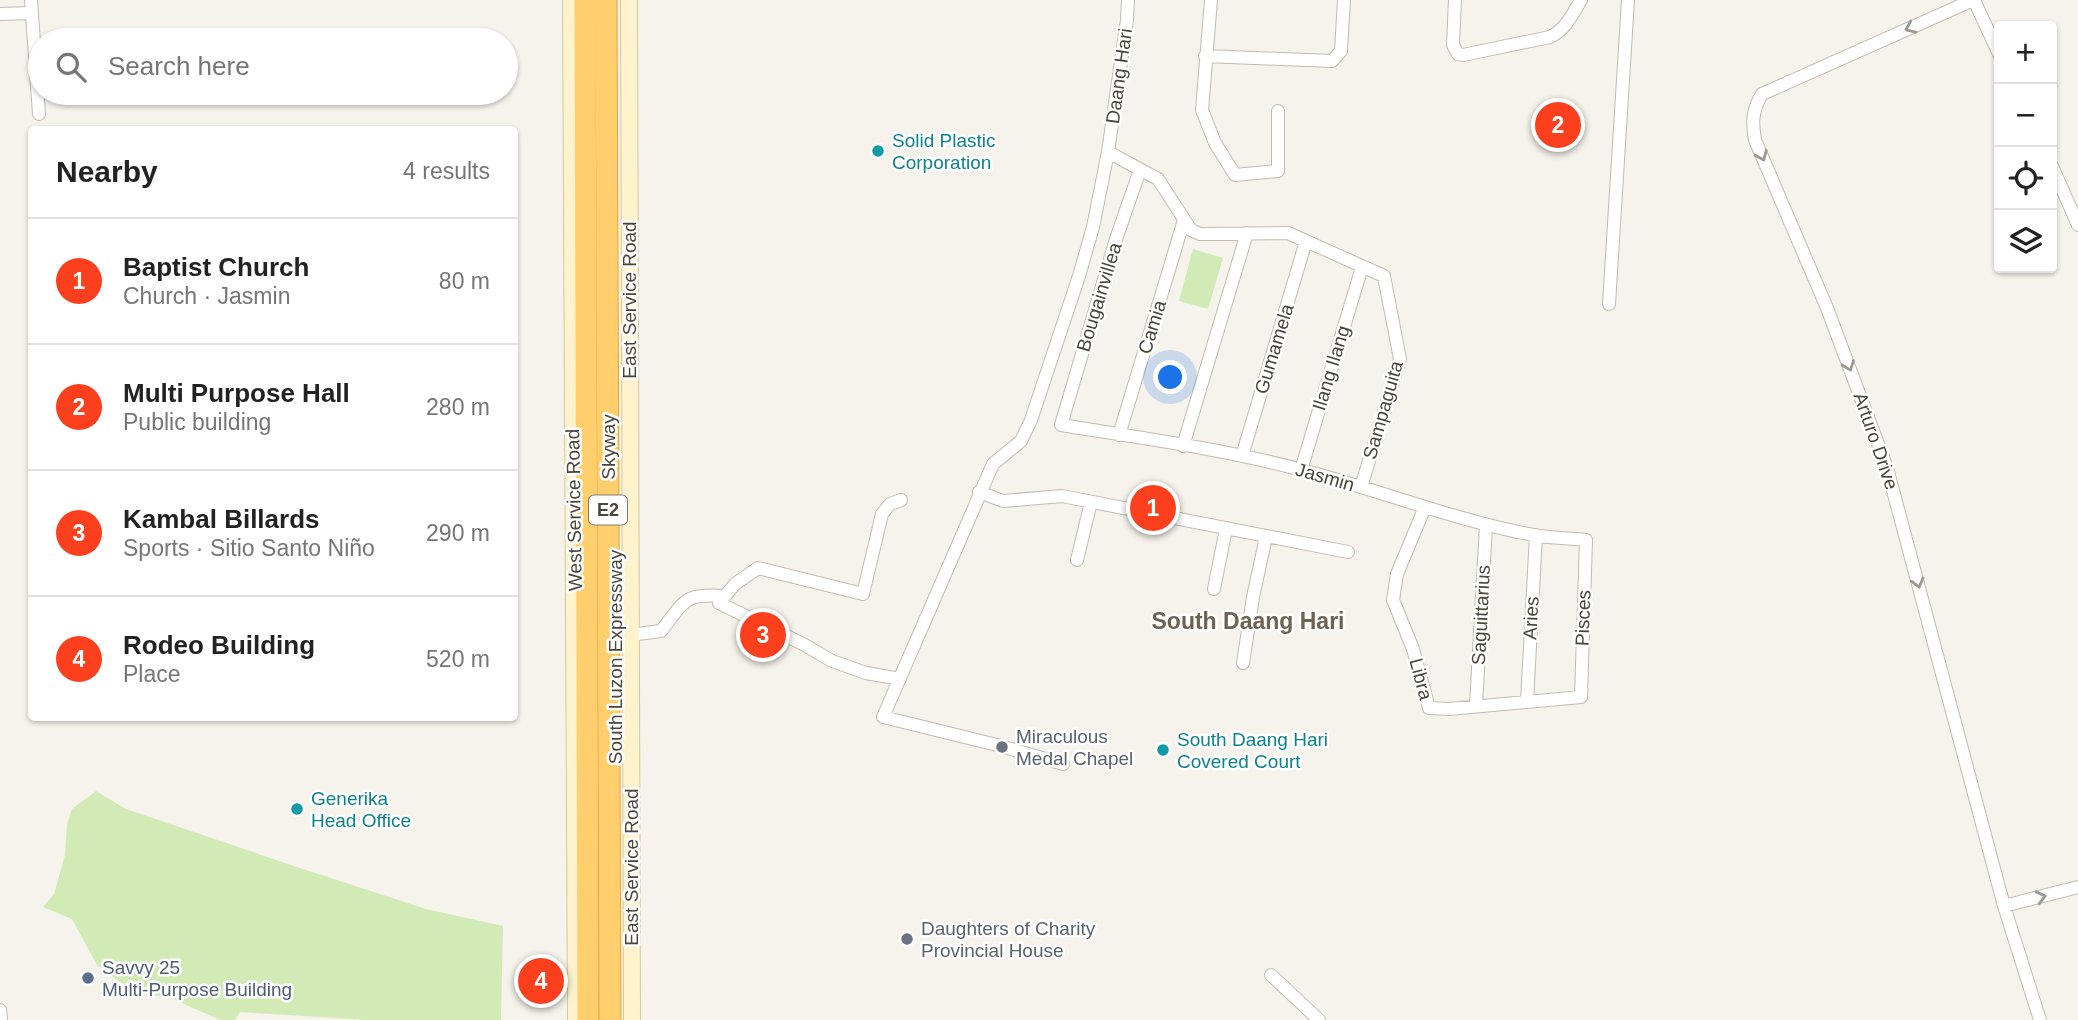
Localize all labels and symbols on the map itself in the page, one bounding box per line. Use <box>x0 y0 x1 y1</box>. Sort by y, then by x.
one-way arrow <box>1905 20 1917 34</box>
street label: Daang Hari <box>1102 27 1136 125</box>
pin: 2 <box>1535 99 1581 151</box>
place label: Solid Plastic Corporation <box>892 130 996 173</box>
marker: Solid Plastic Corporation <box>870 143 886 159</box>
one-way arrow <box>1754 149 1768 161</box>
street label: East Service Road <box>619 221 640 379</box>
street label: Bougainvillea <box>1072 239 1126 354</box>
street label: Camia <box>1134 297 1170 356</box>
street label: Gumamela <box>1250 301 1298 397</box>
street label: Ilang Ilang <box>1308 323 1354 413</box>
street label: Sampaguita <box>1359 358 1407 462</box>
one-way arrow <box>1841 359 1855 371</box>
your location <box>1153 360 1187 394</box>
street label: Arturo Drive <box>1850 390 1902 492</box>
street label: Skyway <box>598 414 619 480</box>
street label: West Service Road <box>562 429 586 591</box>
street label: Jasmin <box>1293 459 1357 495</box>
pin: 1 <box>1130 482 1176 534</box>
road number: E2 <box>589 496 627 524</box>
street label: South Luzon Expressway <box>605 549 626 764</box>
street label: Saguittarius <box>1468 564 1494 666</box>
one-way arrow <box>1910 576 1924 588</box>
street label: Pisces <box>1572 590 1594 646</box>
street label: Aries <box>1519 596 1543 640</box>
district label: South Daang Hari <box>1152 608 1344 634</box>
pin: 3 <box>740 609 786 661</box>
street label: Libra <box>1405 656 1437 703</box>
place label: Miraculous Medal Chapel <box>1016 726 1133 769</box>
place label: South Daang Hari Covered Court <box>1177 729 1328 772</box>
marker: Miraculous Medal Chapel <box>994 739 1010 755</box>
marker: South Daang Hari Covered Court <box>1155 742 1171 758</box>
place label: Generika Head Office <box>311 788 411 831</box>
street label: East Service Road <box>621 788 642 946</box>
marker: Generika Head Office <box>289 801 305 817</box>
one-way arrow <box>2035 891 2047 905</box>
place label: Daughters of Charity Provincial House <box>921 918 1096 961</box>
marker: Daughters of Charity Provincial House <box>899 931 915 947</box>
pin: 4 <box>518 955 564 1007</box>
place label: Savvy 25 Multi-Purpose Building <box>102 957 292 1000</box>
marker: Savvy 25 Multi-Purpose Building <box>80 970 96 986</box>

